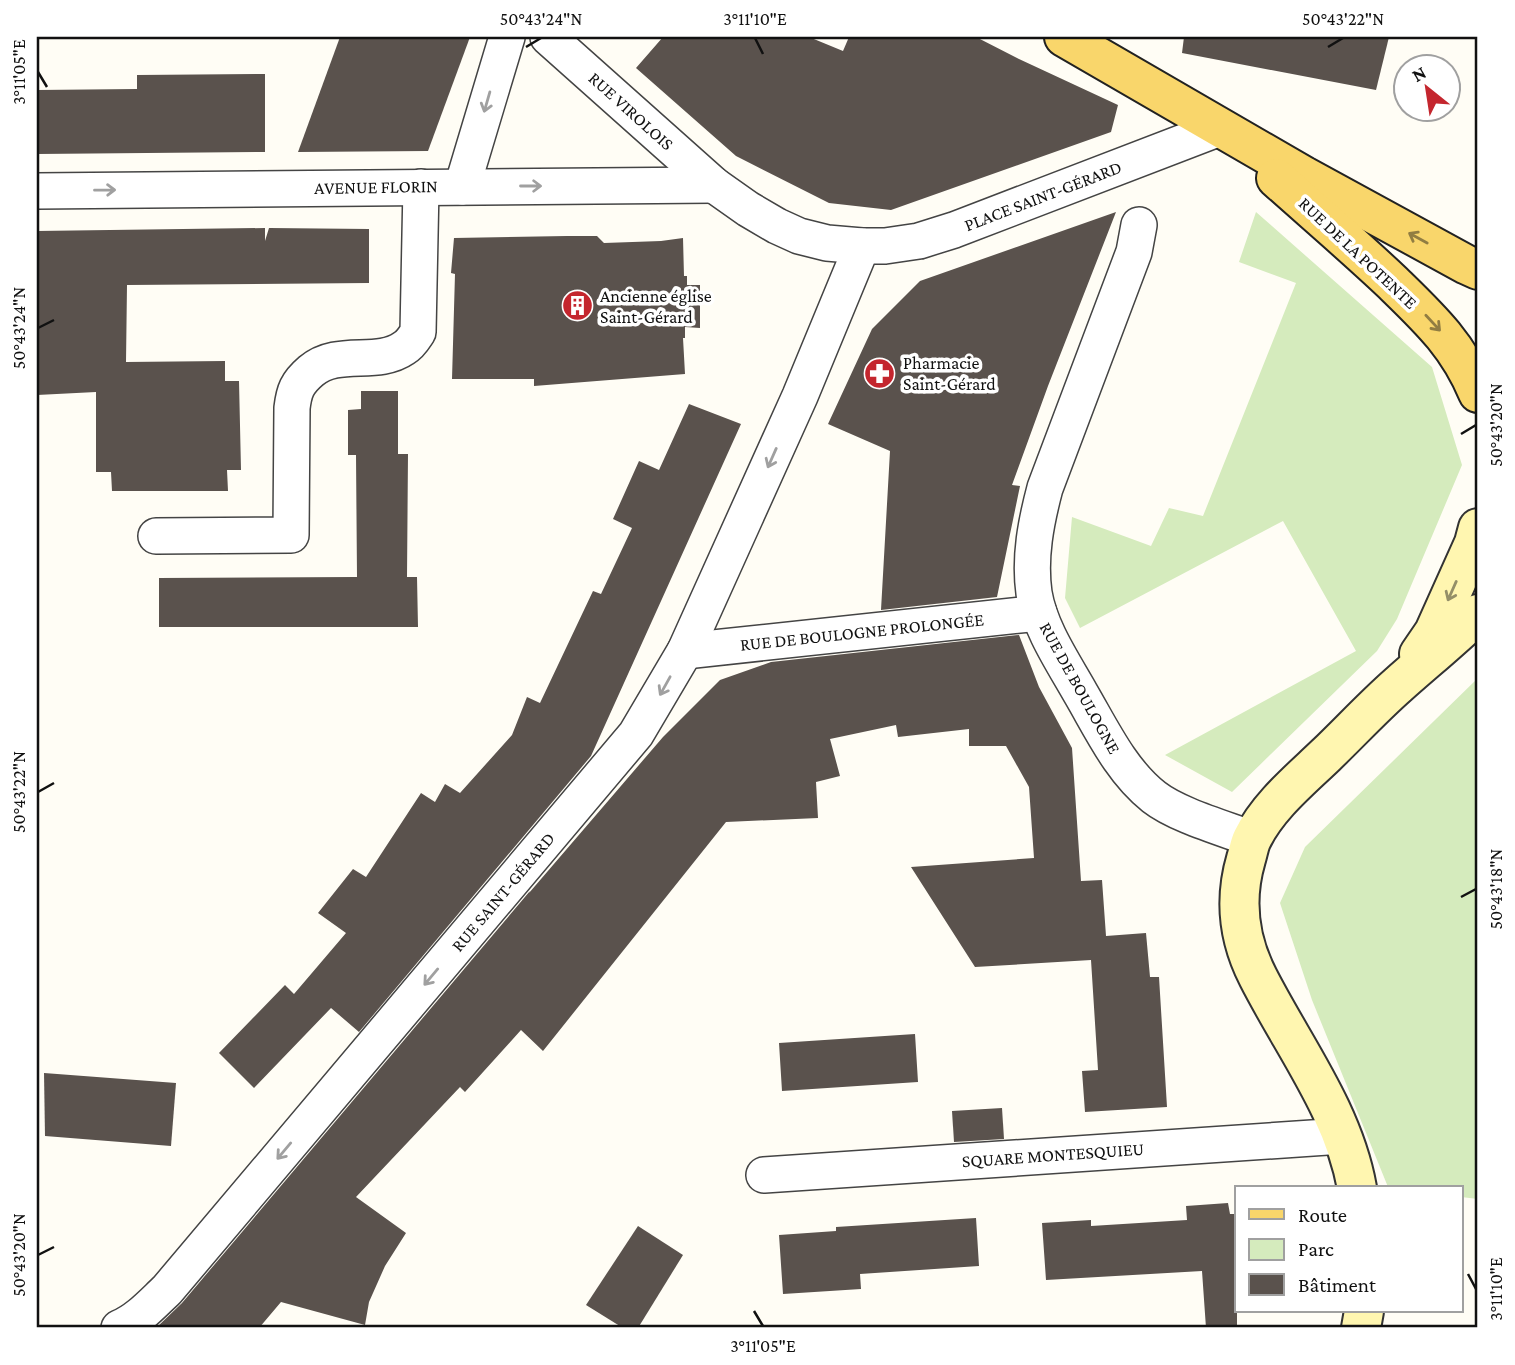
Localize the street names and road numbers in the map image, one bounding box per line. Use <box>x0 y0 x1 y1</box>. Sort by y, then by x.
street label: RUE VIROLOIS <box>585 68 677 154</box>
street label: PLACE SAINT-GÉRARD <box>962 157 1124 235</box>
street label: AVENUE FLORIN <box>314 176 438 198</box>
street label: RUE DE LA POTENTE <box>1295 193 1421 313</box>
street label: RUE DE BOULOGNE PROLONGÉE <box>739 609 985 655</box>
street label: RUE DE BOULOGNE <box>1036 619 1125 757</box>
street label: RUE SAINT-GÉRARD <box>447 828 559 956</box>
street label: SQUARE MONTESQUIEU <box>961 1139 1145 1171</box>

